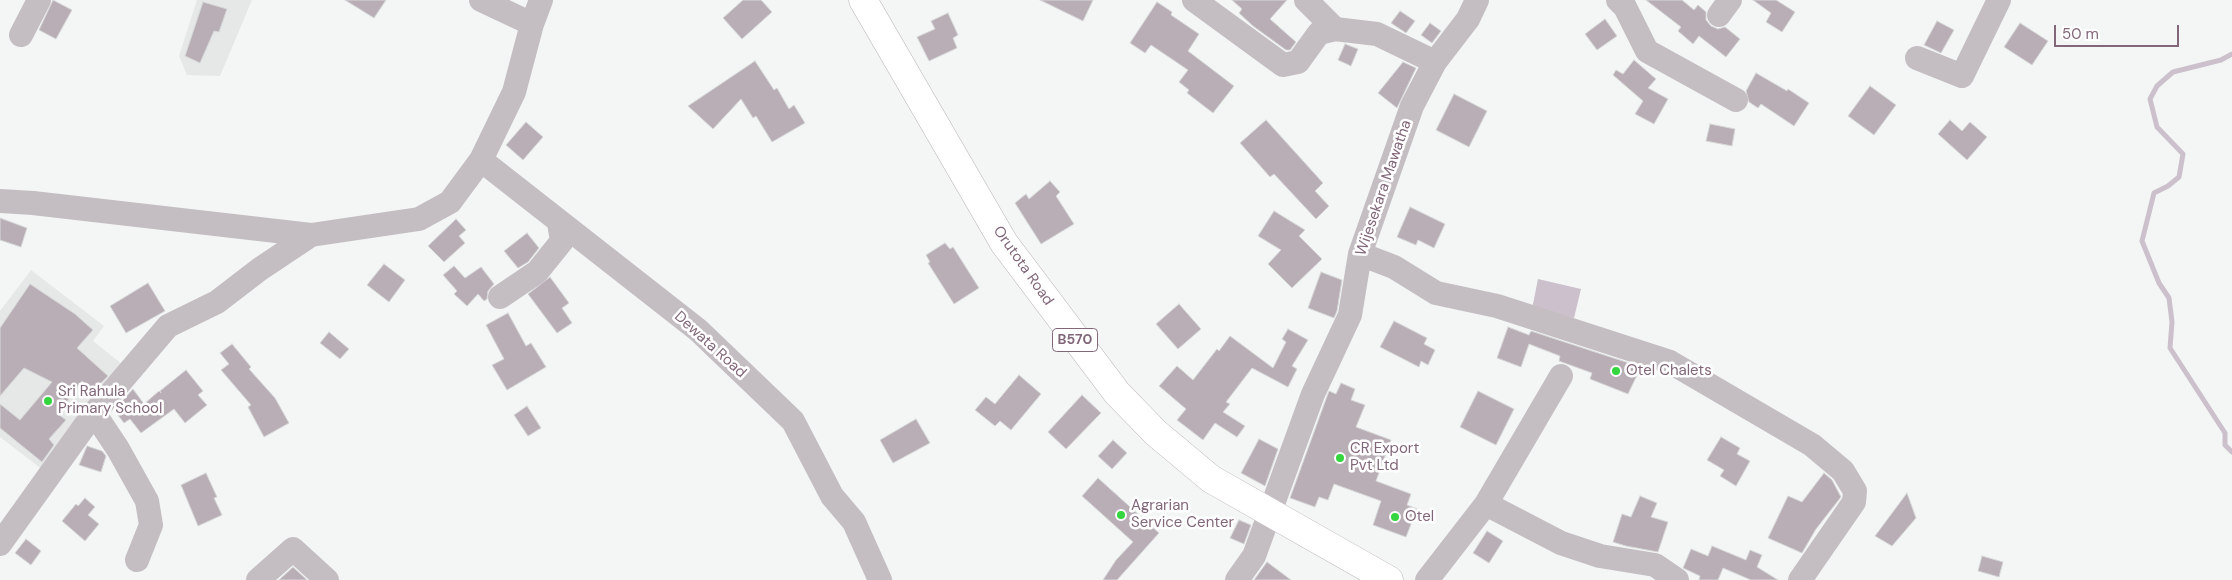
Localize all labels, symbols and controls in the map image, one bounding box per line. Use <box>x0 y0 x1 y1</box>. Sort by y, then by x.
scale bar <box>2057 15 2182 47</box>
text: 50 m <box>2062 24 2099 44</box>
street label: Wijesekara Mawatha <box>1352 118 1416 258</box>
street label: Orutota Road <box>989 223 1057 309</box>
street label: Dewata Road <box>670 308 750 382</box>
road number: B570 <box>1052 328 1098 352</box>
place label: Otel Chalets <box>1626 362 1712 380</box>
marker: Otel Chalets <box>1610 365 1622 377</box>
place label: Sri Rahula Primary School <box>58 383 162 418</box>
marker: Sri Rahula Primary School <box>42 395 54 407</box>
place label: CR Export Pvt Ltd <box>1350 440 1419 475</box>
marker: CR Export Pvt Ltd <box>1334 452 1346 464</box>
place label: Agrarian Service Center <box>1131 497 1234 532</box>
place label: Otel <box>1405 508 1434 526</box>
marker: Agrarian Service Center <box>1115 509 1127 521</box>
marker: Otel <box>1389 511 1401 523</box>

